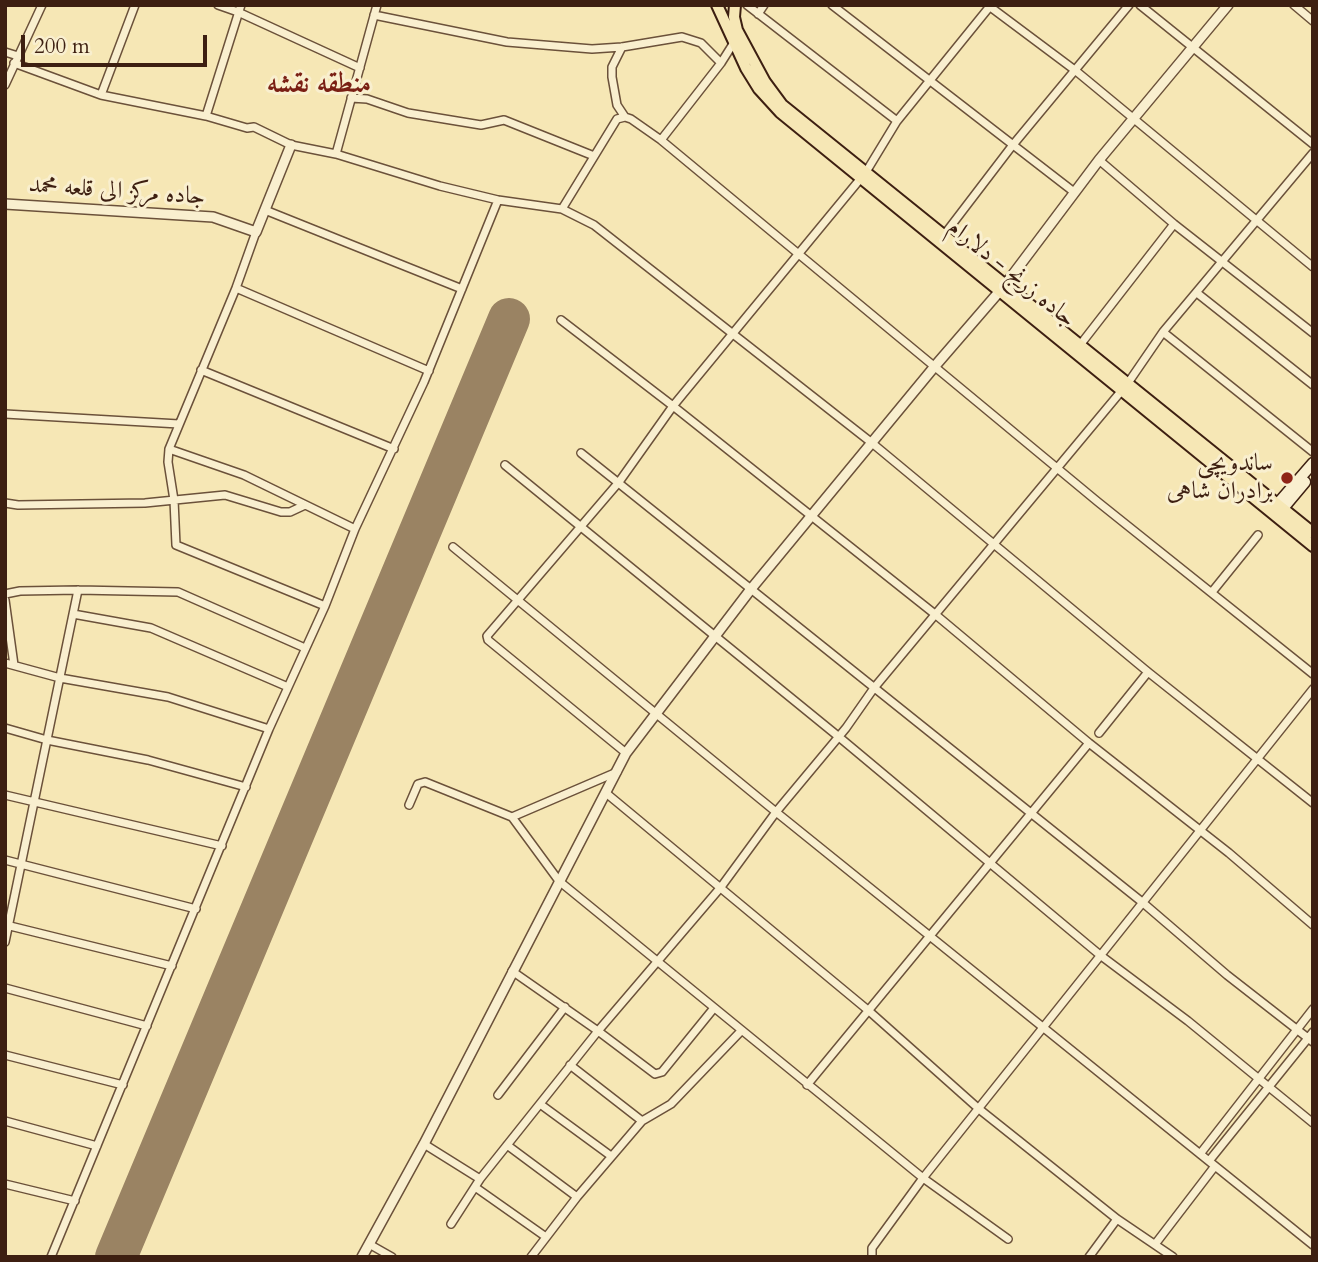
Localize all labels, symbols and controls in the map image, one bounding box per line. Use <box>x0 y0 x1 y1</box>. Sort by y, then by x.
scale bar <box>24 21 210 65</box>
text: 200 m <box>34 32 90 61</box>
district label: منطقه نقشه <box>267 69 371 103</box>
street label: جاده مرکز الی قلعه محمد <box>28 171 206 213</box>
street label: جاده زرنج - دلارام <box>941 214 1081 334</box>
place label: ساندویچی برادران شاهی <box>1167 450 1273 506</box>
marker: ساندویچی برادران شاهی <box>1279 470 1295 486</box>

